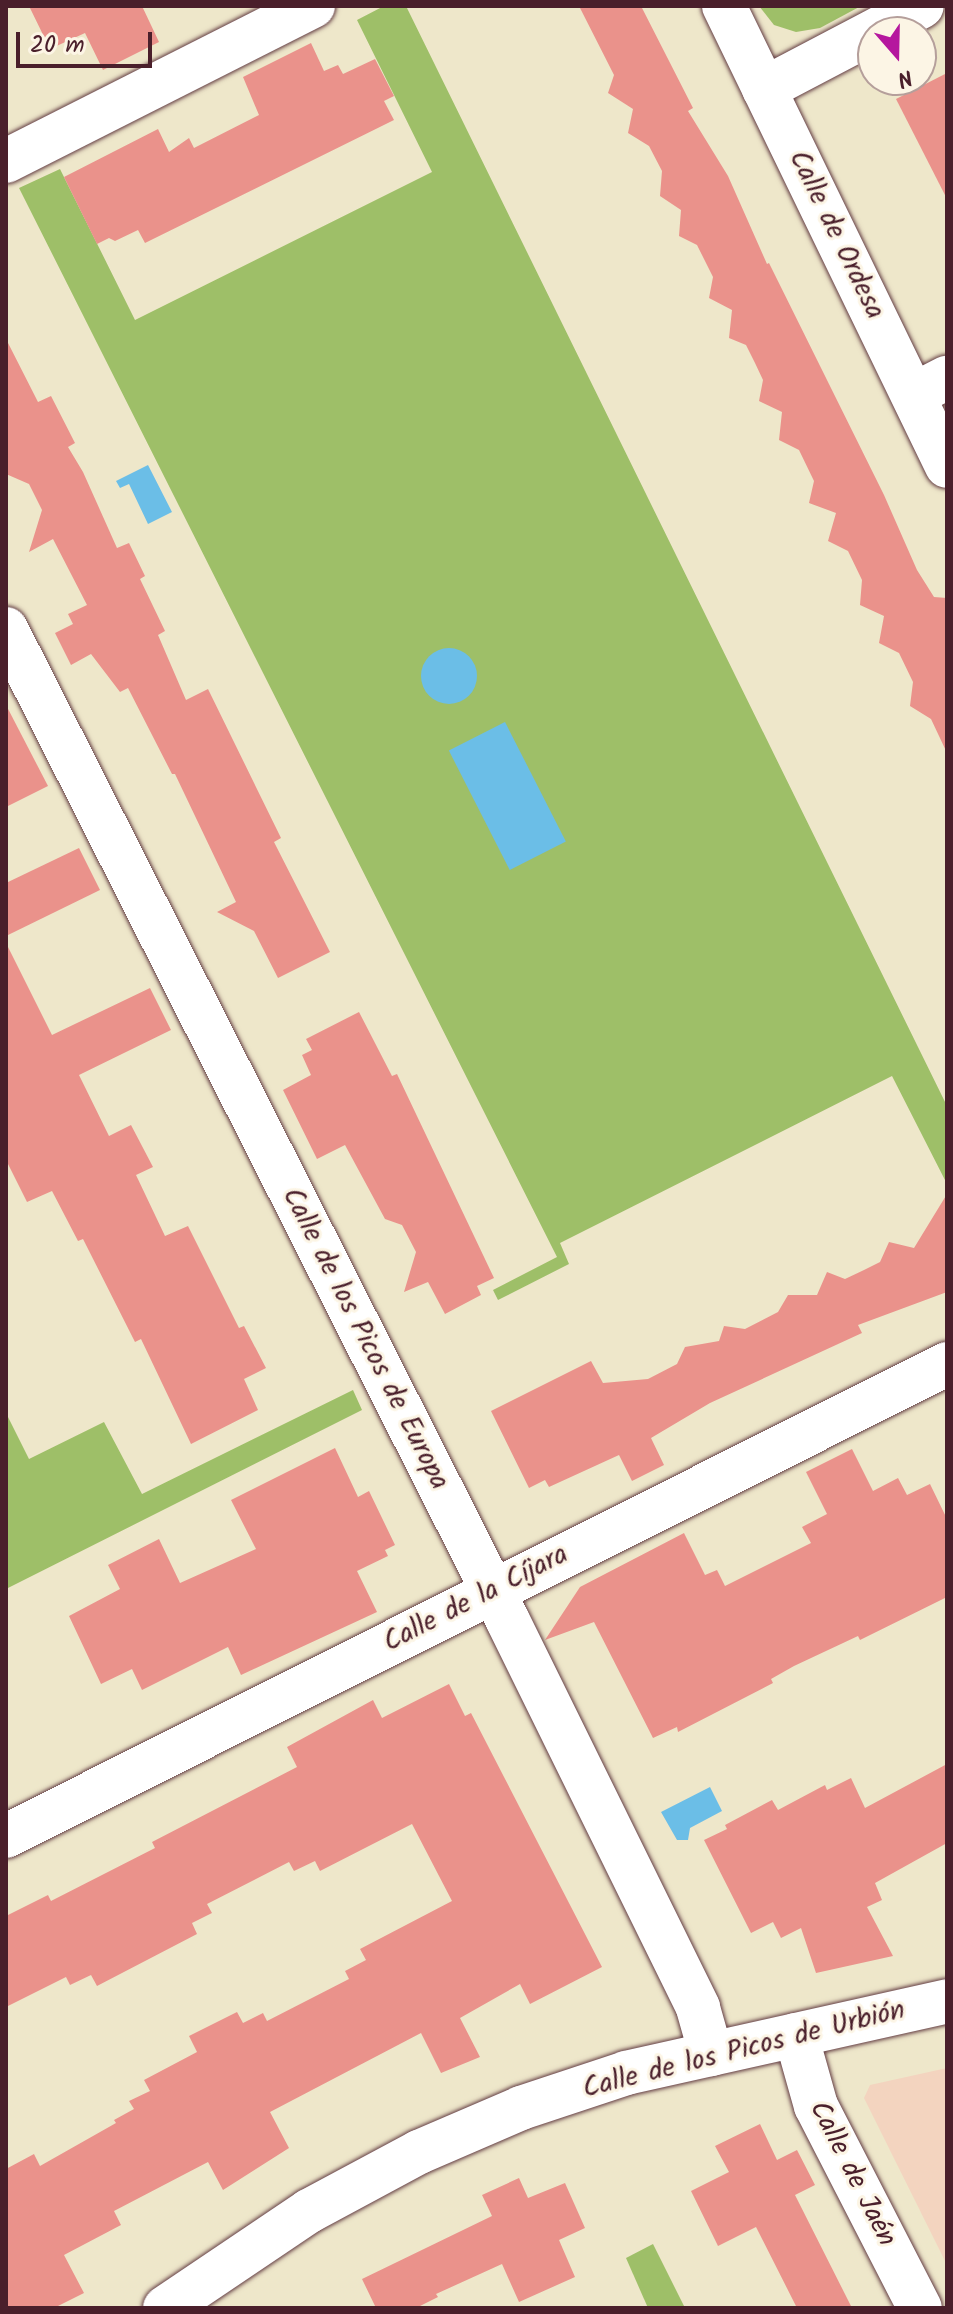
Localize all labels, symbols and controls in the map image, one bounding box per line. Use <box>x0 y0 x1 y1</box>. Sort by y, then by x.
scale bar <box>20 16 156 66</box>
north arrow <box>857 16 937 96</box>
text: 20 m <box>30 26 85 65</box>
text: N <box>892 58 917 96</box>
street label: Calle de Ordesa <box>781 145 891 325</box>
street label: Calle de los Picos de Europa <box>274 1182 456 1496</box>
street label: Calle de la Cíjara <box>378 1538 574 1660</box>
street label: Calle de los Picos de Urbión <box>579 1994 909 2106</box>
street label: Calle de Jaén <box>801 2096 903 2252</box>

